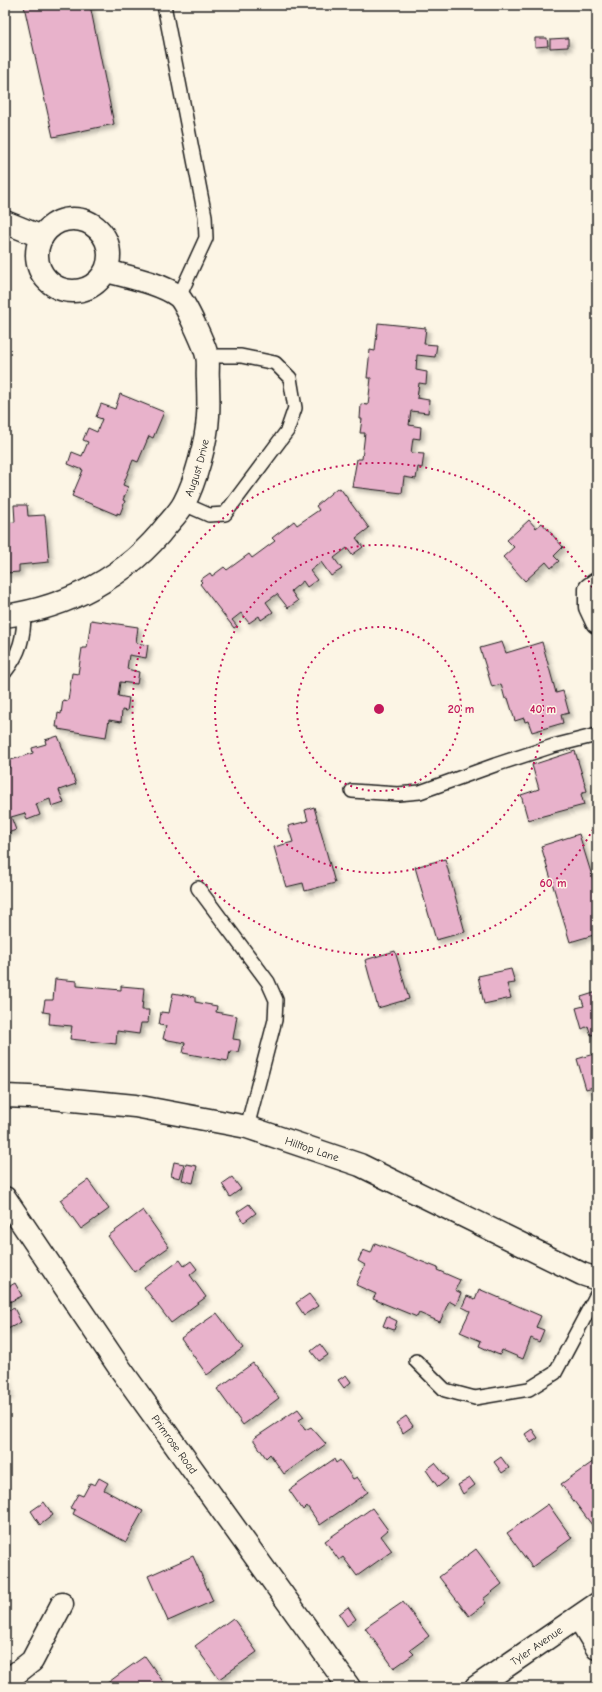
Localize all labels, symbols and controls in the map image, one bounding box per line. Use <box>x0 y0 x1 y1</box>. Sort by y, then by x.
street label: August Drive <box>182 438 211 498</box>
centre of rings <box>372 702 386 716</box>
text: 20 m <box>448 702 474 716</box>
text: 40 m <box>530 702 556 716</box>
text: 60 m <box>540 876 566 890</box>
street label: Hilltop Lane <box>283 1134 341 1164</box>
street label: Primrose Road <box>149 1412 200 1476</box>
street label: Tyler Avenue <box>508 1623 565 1668</box>

